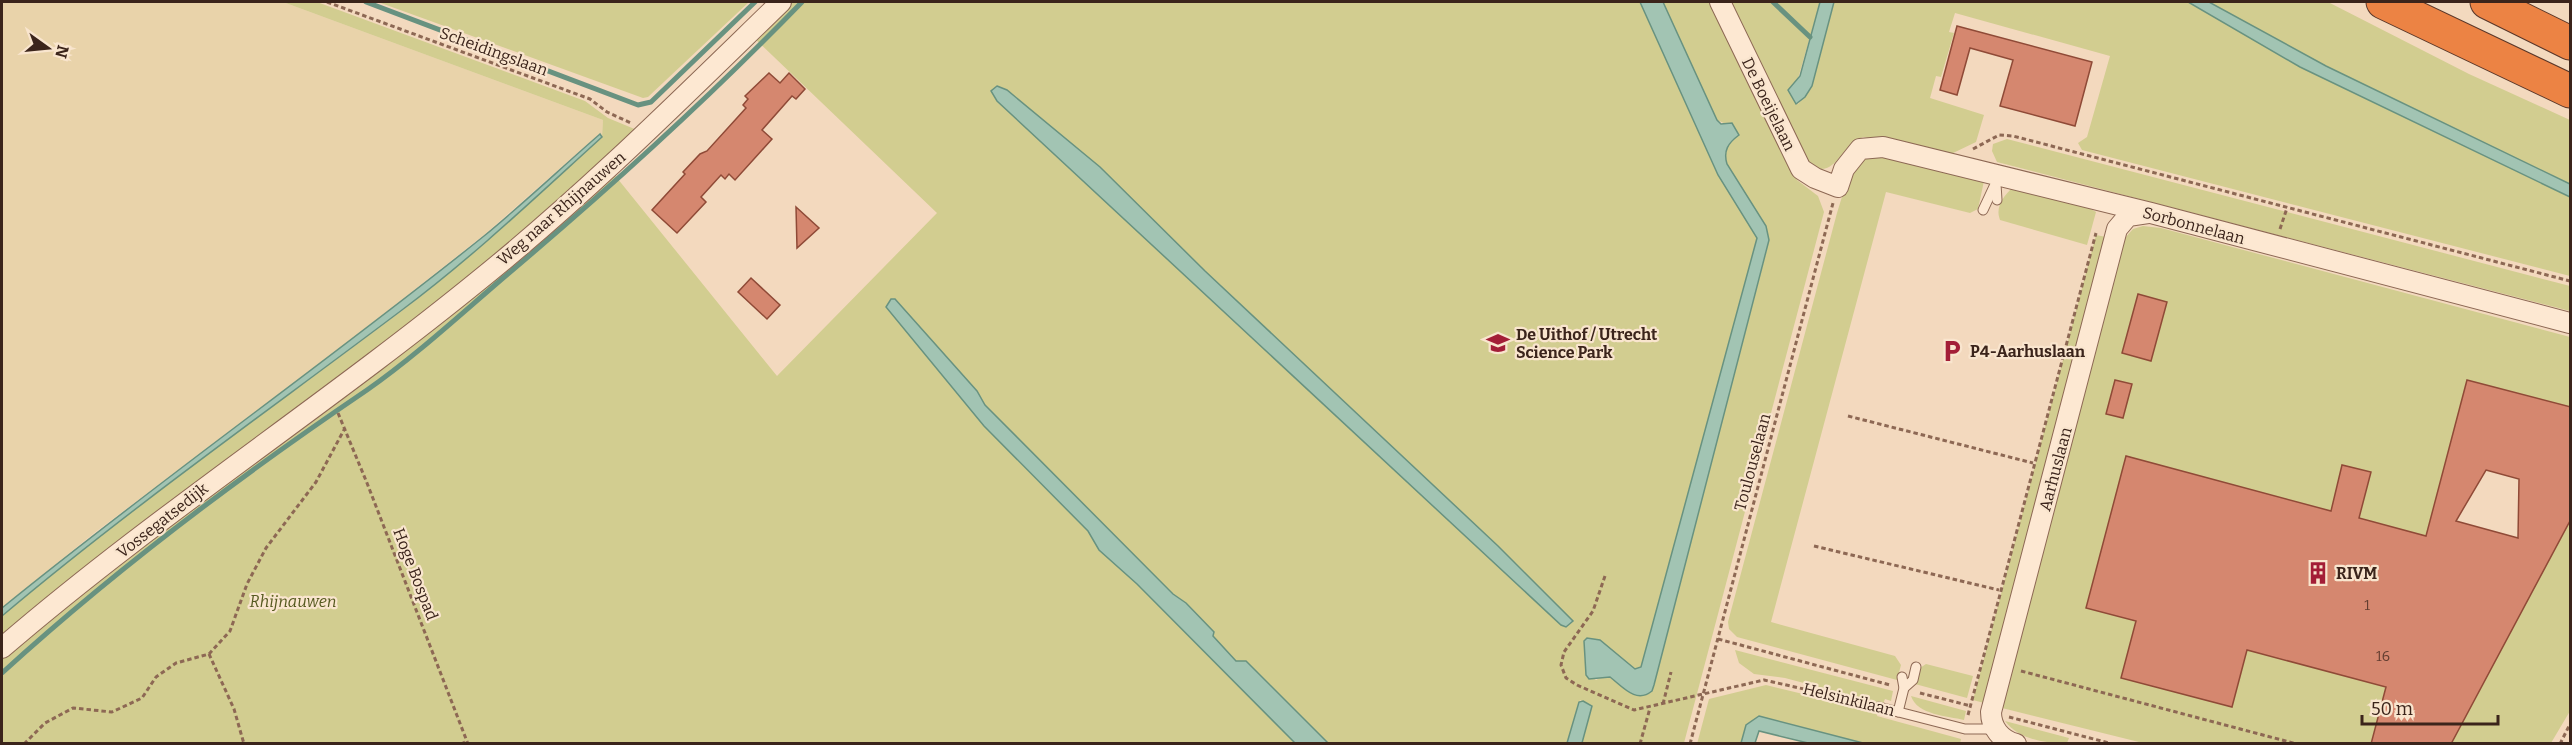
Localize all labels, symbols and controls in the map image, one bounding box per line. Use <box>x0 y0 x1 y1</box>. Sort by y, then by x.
north arrow <box>18 18 78 78</box>
street label: Scheidingslaan <box>437 23 550 80</box>
text: N <box>51 43 73 60</box>
street label: De Boeijelaan <box>1738 55 1799 154</box>
street label: Weg naar Rhijnauwen <box>493 148 629 269</box>
street label: Sorbonnelaan <box>2141 203 2247 248</box>
place label: De Uithof / Utrecht Science Park <box>1516 325 1658 362</box>
school or university icon: De Uithof / Utrecht Science Park <box>1485 330 1511 356</box>
parking icon: P4-Aarhuslaan <box>1939 338 1965 364</box>
place label: P4-Aarhuslaan <box>1970 342 2086 361</box>
street label: Toulouselaan <box>1730 411 1775 513</box>
street label: Aarhuslaan <box>2035 425 2076 513</box>
street label: Vossegatsedijk <box>113 479 212 562</box>
street label: Hoge Bospad <box>389 525 442 623</box>
building icon: RIVM <box>2305 560 2331 586</box>
place label: RIVM <box>2336 564 2377 583</box>
park label: Rhijnauwen <box>250 592 336 611</box>
house number: 1 <box>2364 597 2370 614</box>
house number: 16 <box>2376 648 2390 665</box>
street label: Helsinkilaan <box>1801 679 1897 720</box>
scale bar <box>2362 688 2498 726</box>
text: 50 m <box>2371 698 2413 720</box>

